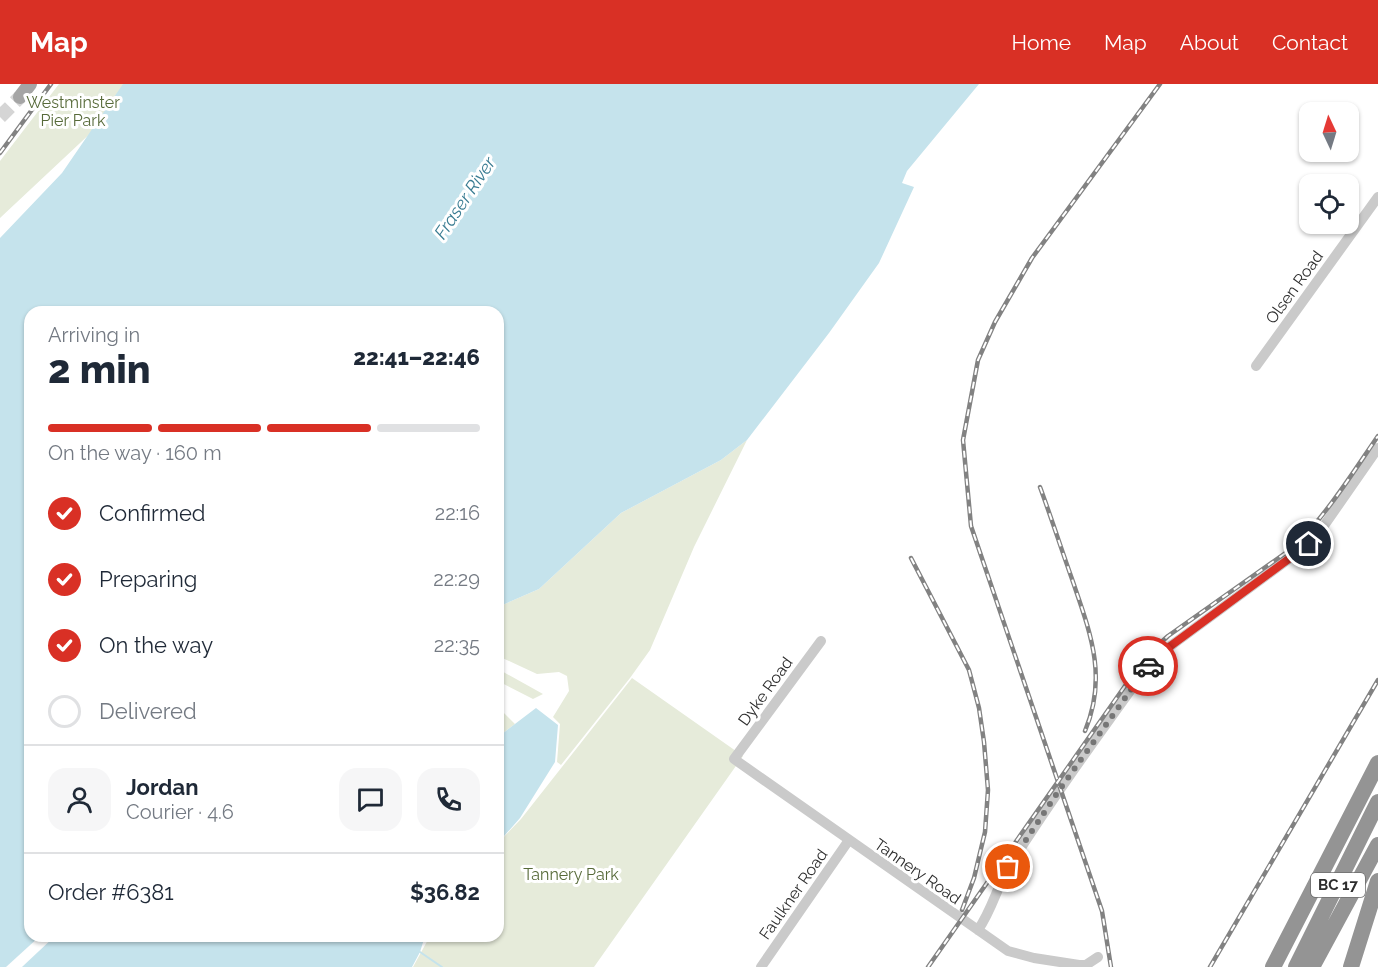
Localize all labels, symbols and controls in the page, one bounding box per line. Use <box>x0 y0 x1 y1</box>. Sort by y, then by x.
text: Map <box>30 26 88 59</box>
text: Home <box>1012 30 1071 55</box>
text: Map <box>1104 30 1147 55</box>
text: About <box>1180 30 1239 55</box>
text: Contact <box>1272 30 1348 55</box>
park label: Westminster Pier Park <box>26 93 120 130</box>
north arrow <box>1299 102 1359 162</box>
map controls <box>1299 102 1359 234</box>
water label: Fraser River <box>430 152 500 243</box>
button: locate <box>1299 174 1359 234</box>
street label: Olsen Road <box>1262 247 1327 327</box>
text: Arriving in <box>48 323 140 347</box>
text: 22:41–22:46 <box>353 344 480 370</box>
text: 2 min <box>48 346 151 392</box>
text: On the way · 160 m <box>48 441 222 465</box>
icon: check <box>48 497 81 530</box>
text: Confirmed <box>99 500 206 526</box>
text: 22:16 <box>435 501 480 525</box>
pin <box>1283 518 1334 569</box>
icon: home <box>1292 527 1325 560</box>
icon: check <box>48 563 81 596</box>
text: Preparing <box>99 566 197 592</box>
text: 22:29 <box>433 567 480 591</box>
icon: check <box>48 629 81 662</box>
text: On the way <box>99 632 213 658</box>
text: 22:35 <box>434 633 480 657</box>
courier <box>1118 636 1178 696</box>
icon: car <box>1132 650 1165 683</box>
street label: Dyke Road <box>734 653 797 729</box>
text: Delivered <box>99 698 197 724</box>
button: person <box>48 768 111 831</box>
button: chat <box>339 768 402 831</box>
button: phone <box>417 768 480 831</box>
text: Jordan <box>126 774 198 800</box>
text: Courier · 4.6 <box>126 800 234 824</box>
street label: Tannery Road <box>871 835 965 908</box>
pin <box>982 841 1033 892</box>
street label: Faulkner Road <box>755 845 832 943</box>
icon: bag <box>991 850 1024 883</box>
park label: Tannery Park <box>523 865 619 884</box>
road number: BC 17 <box>1311 873 1365 897</box>
text: Order #6381 <box>48 879 174 905</box>
text: $36.82 <box>410 879 480 905</box>

